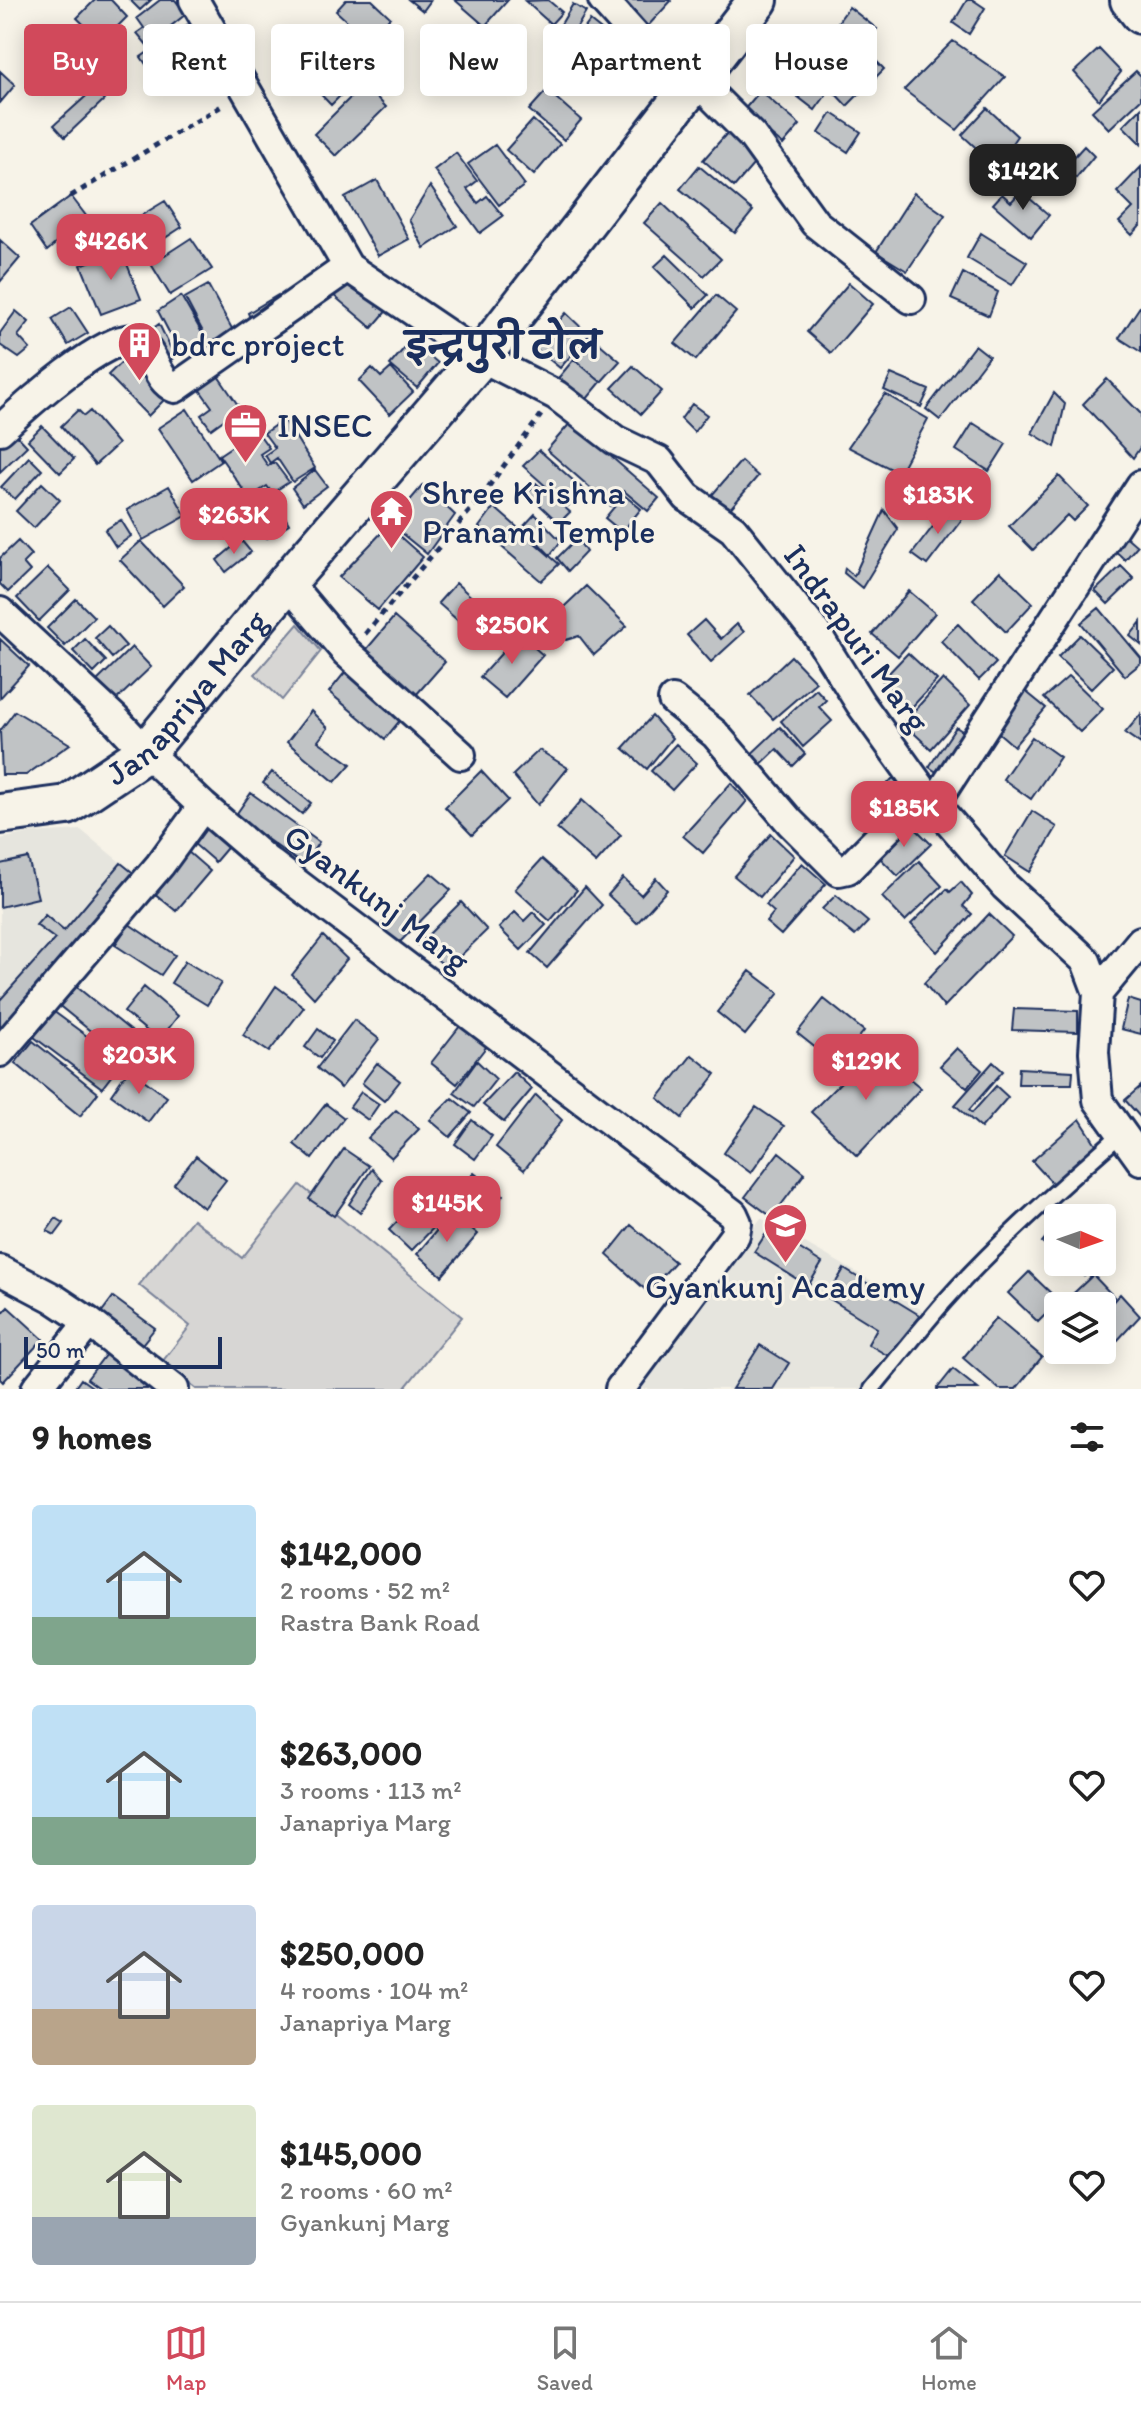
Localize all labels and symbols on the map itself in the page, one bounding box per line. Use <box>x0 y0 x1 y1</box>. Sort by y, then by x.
pin: $142K <box>967 144 1079 212</box>
pin: $426K <box>55 214 167 282</box>
district label: इन्द्रपुरी टोल <box>402 317 604 374</box>
building icon: bdrc project <box>116 320 164 383</box>
place label: bdrc project <box>171 324 344 365</box>
office icon: INSEC <box>222 401 270 464</box>
place label: INSEC <box>277 405 373 446</box>
pin: $183K <box>882 468 994 536</box>
place label: Shree Krishna Pranami Temple <box>422 472 655 552</box>
pin: $263K <box>178 488 290 556</box>
temple icon: Shree Krishna Pranami Temple <box>367 488 415 551</box>
street label: Indrapuri Marg <box>775 536 939 740</box>
pin: $250K <box>456 598 568 666</box>
street label: Janapriya Marg <box>98 601 276 794</box>
pin: $185K <box>848 781 960 849</box>
street label: Gyankunj Marg <box>276 815 478 981</box>
pin: $203K <box>83 1028 195 1096</box>
pin: $129K <box>810 1034 922 1102</box>
pin: $145K <box>391 1176 503 1244</box>
school or university icon: Gyankunj Academy <box>761 1202 809 1265</box>
north arrow <box>1044 1204 1116 1276</box>
place label: Gyankunj Academy <box>645 1266 925 1307</box>
scale bar <box>24 1333 222 1369</box>

